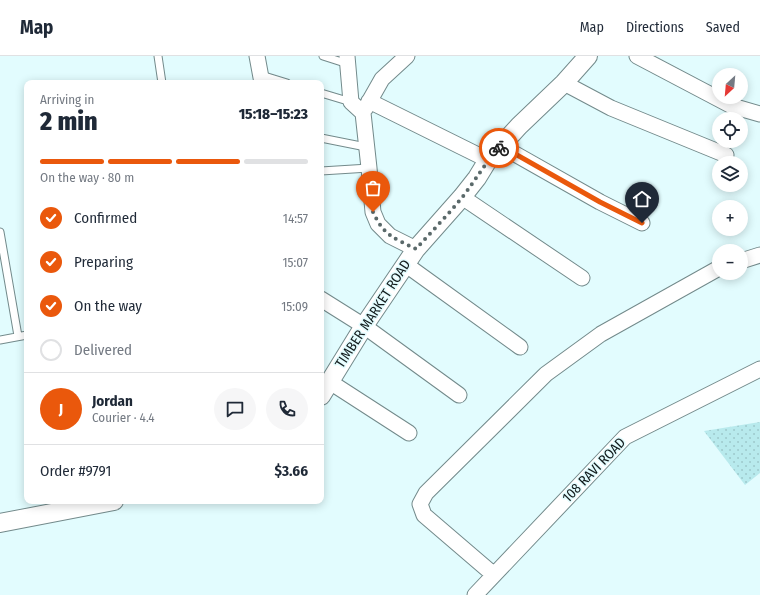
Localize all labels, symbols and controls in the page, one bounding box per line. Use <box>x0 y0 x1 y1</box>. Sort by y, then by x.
text: Map <box>20 16 53 39</box>
text: Map <box>580 19 604 36</box>
text: Directions <box>626 19 684 36</box>
text: Saved <box>706 19 740 36</box>
north arrow <box>712 68 748 104</box>
map controls <box>712 68 748 280</box>
text: Arriving in <box>40 92 94 107</box>
text: 15:18–15:23 <box>239 105 308 123</box>
text: 2 min <box>40 106 98 137</box>
button: locate <box>712 112 748 148</box>
courier <box>479 128 519 168</box>
icon: bike <box>488 137 510 159</box>
button: layers <box>712 156 748 192</box>
text: On the way · 80 m <box>40 170 134 185</box>
pin <box>356 171 390 212</box>
icon: bag <box>362 177 384 199</box>
pin <box>625 182 659 223</box>
icon: home <box>631 188 653 210</box>
button: + <box>712 200 748 236</box>
icon: check <box>40 207 62 229</box>
text: Confirmed <box>74 209 137 227</box>
text: 14:57 <box>283 211 308 226</box>
button: − <box>712 244 748 280</box>
icon: check <box>40 251 62 273</box>
text: Preparing <box>74 253 133 271</box>
text: 15:07 <box>282 255 308 270</box>
street label: TIMBER MARKET ROAD <box>332 257 414 371</box>
icon: check <box>40 295 62 317</box>
text: On the way <box>74 297 142 315</box>
text: 15:09 <box>281 299 308 314</box>
text: Delivered <box>74 341 132 359</box>
button: chat <box>214 388 256 430</box>
button: phone <box>266 388 308 430</box>
text: Jordan <box>92 392 133 410</box>
text: J <box>59 400 63 418</box>
text: Courier · 4.4 <box>92 410 155 425</box>
street label: 108 RAVI ROAD <box>559 434 629 506</box>
text: Order #9791 <box>40 462 111 480</box>
text: $3.66 <box>274 462 308 480</box>

